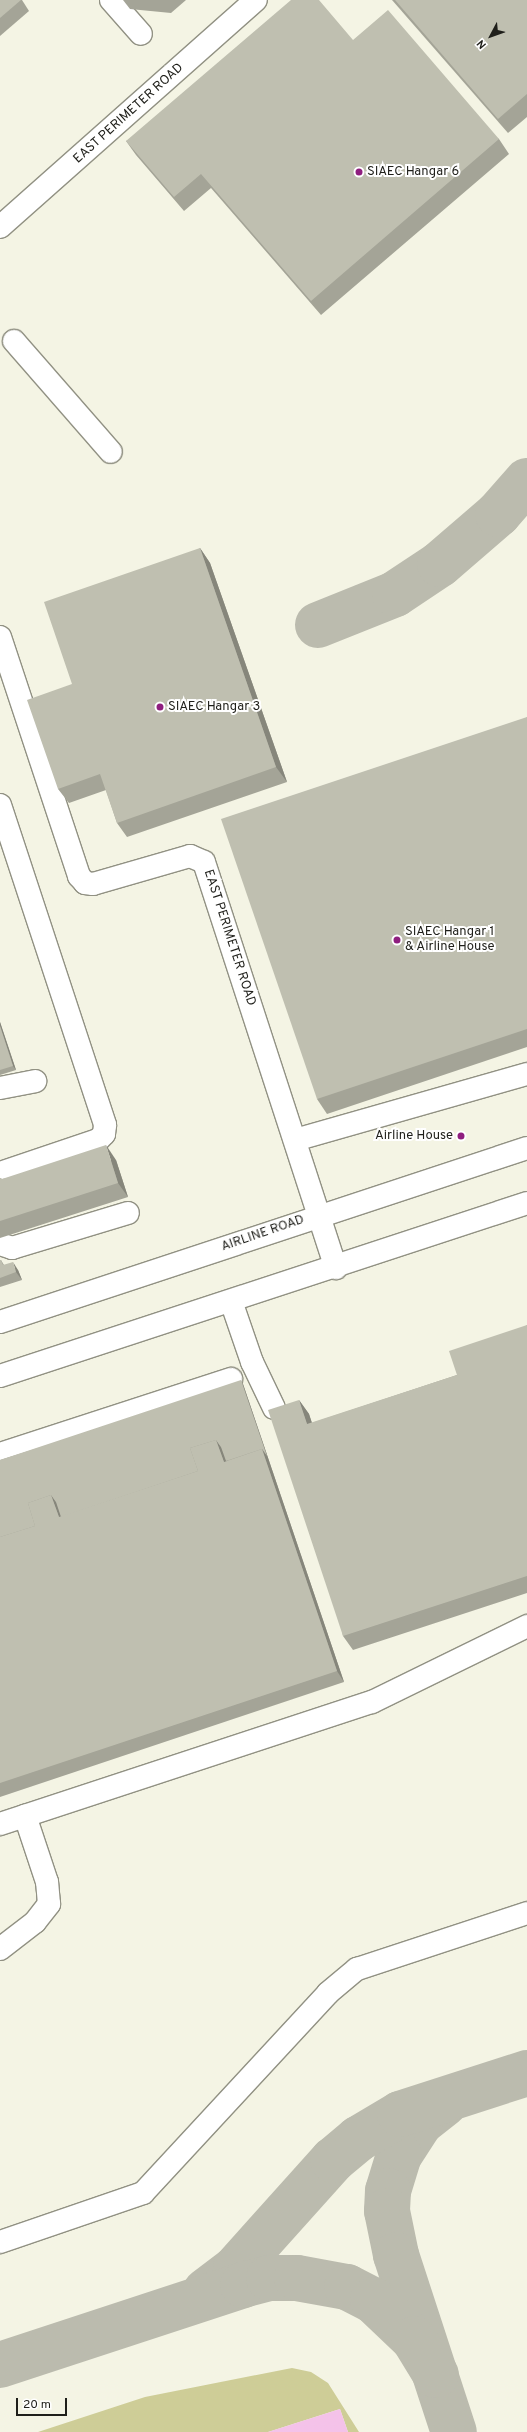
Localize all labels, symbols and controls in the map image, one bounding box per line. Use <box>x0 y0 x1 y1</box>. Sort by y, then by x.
north arrow <box>471 16 511 56</box>
text: N <box>474 36 490 51</box>
street label: EAST PERIMETER ROAD <box>71 60 187 168</box>
place label: SIAEC Hangar 6 <box>367 164 459 180</box>
marker: SIAEC Hangar 6 <box>354 167 364 177</box>
place label: SIAEC Hangar 3 <box>168 699 260 715</box>
marker: SIAEC Hangar 3 <box>155 702 165 712</box>
street label: EAST PERIMETER ROAD <box>200 868 258 1008</box>
place label: SIAEC Hangar 1 & Airline House <box>405 925 495 956</box>
marker: SIAEC Hangar 1 & Airline House <box>392 935 402 945</box>
place label: Airline House <box>375 1128 453 1144</box>
marker: Airline House <box>456 1131 466 1141</box>
street label: AIRLINE ROAD <box>219 1213 307 1255</box>
scale bar <box>18 2390 69 2416</box>
text: 20 m <box>23 2397 51 2413</box>

